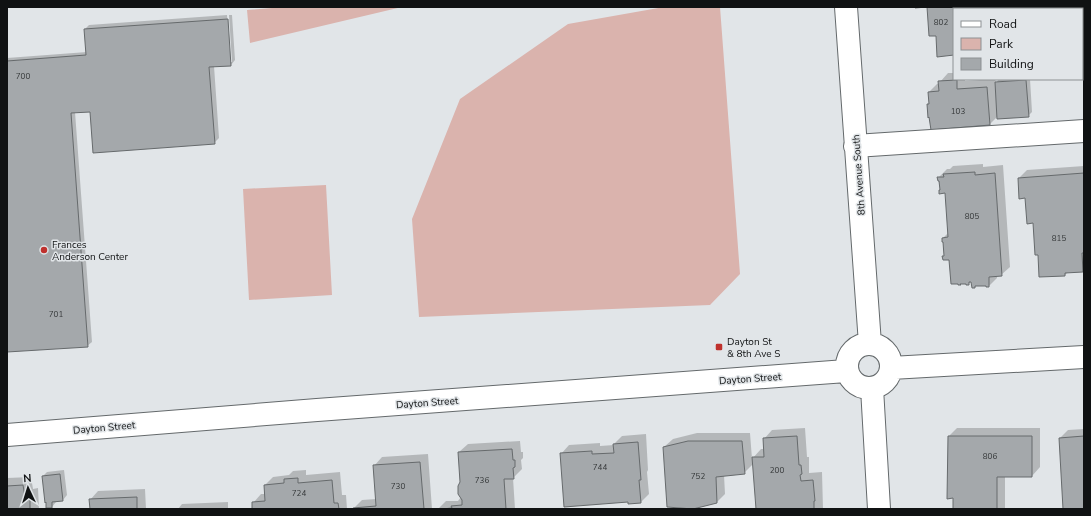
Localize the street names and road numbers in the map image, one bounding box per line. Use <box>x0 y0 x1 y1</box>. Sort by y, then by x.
street label: 8th Avenue South <box>849 134 869 216</box>
street label: Dayton Street <box>718 370 782 388</box>
street label: Dayton Street <box>395 394 459 412</box>
street label: Dayton Street <box>72 418 136 438</box>

